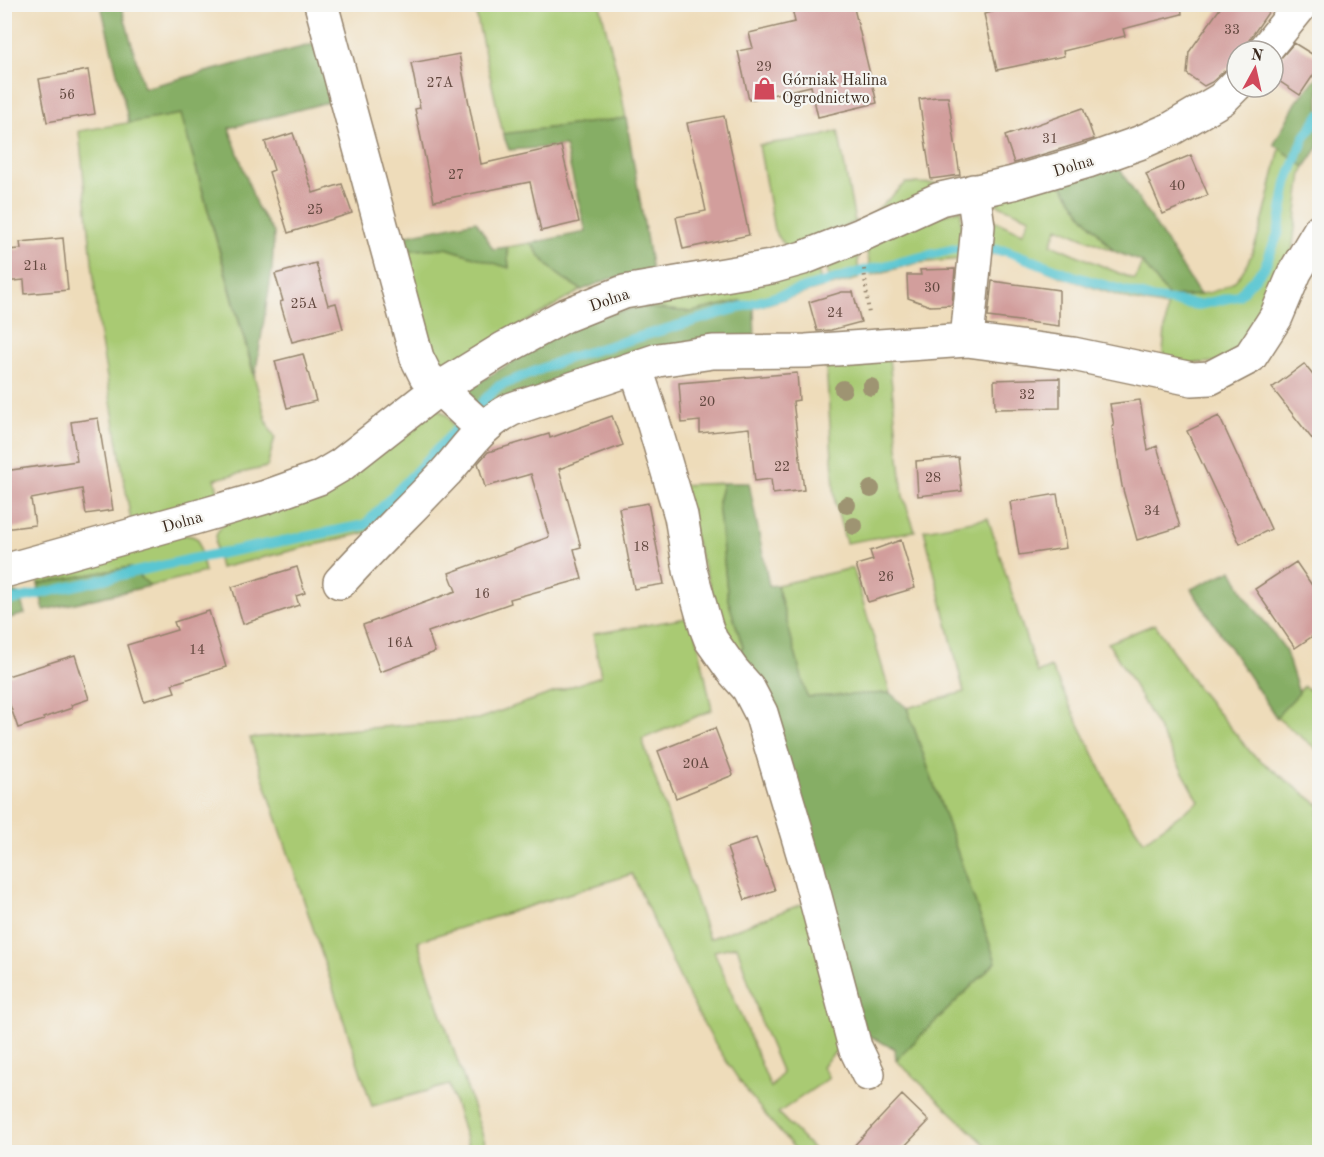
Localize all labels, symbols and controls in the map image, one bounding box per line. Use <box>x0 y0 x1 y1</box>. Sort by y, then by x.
house number: 33 <box>1224 23 1240 37</box>
north arrow <box>1225 39 1285 99</box>
text: N <box>1250 47 1265 65</box>
house number: 29 <box>756 60 772 74</box>
place label: Górniak Halina Ogrodnictwo <box>782 73 887 107</box>
shop icon: Górniak Halina Ogrodnictwo <box>751 75 777 101</box>
house number: 27A <box>427 76 454 90</box>
house number: 56 <box>59 88 75 102</box>
house number: 31 <box>1042 132 1058 146</box>
street label: Dolna <box>1052 153 1096 181</box>
house number: 27 <box>448 168 464 182</box>
house number: 40 <box>1169 179 1185 193</box>
house number: 25 <box>307 203 323 217</box>
house number: 21a <box>23 259 47 273</box>
house number: 30 <box>924 281 940 295</box>
street label: Dolna <box>588 287 632 315</box>
house number: 25A <box>291 297 318 311</box>
house number: 24 <box>827 306 843 320</box>
house number: 32 <box>1019 388 1035 402</box>
house number: 20 <box>699 395 715 409</box>
house number: 22 <box>774 460 790 474</box>
house number: 28 <box>925 471 941 485</box>
house number: 34 <box>1144 504 1160 518</box>
street label: Dolna <box>161 510 205 536</box>
house number: 18 <box>633 540 649 554</box>
house number: 26 <box>878 570 894 584</box>
house number: 16 <box>474 587 490 601</box>
house number: 16A <box>387 636 414 650</box>
house number: 14 <box>189 643 205 657</box>
house number: 20A <box>683 757 710 771</box>

